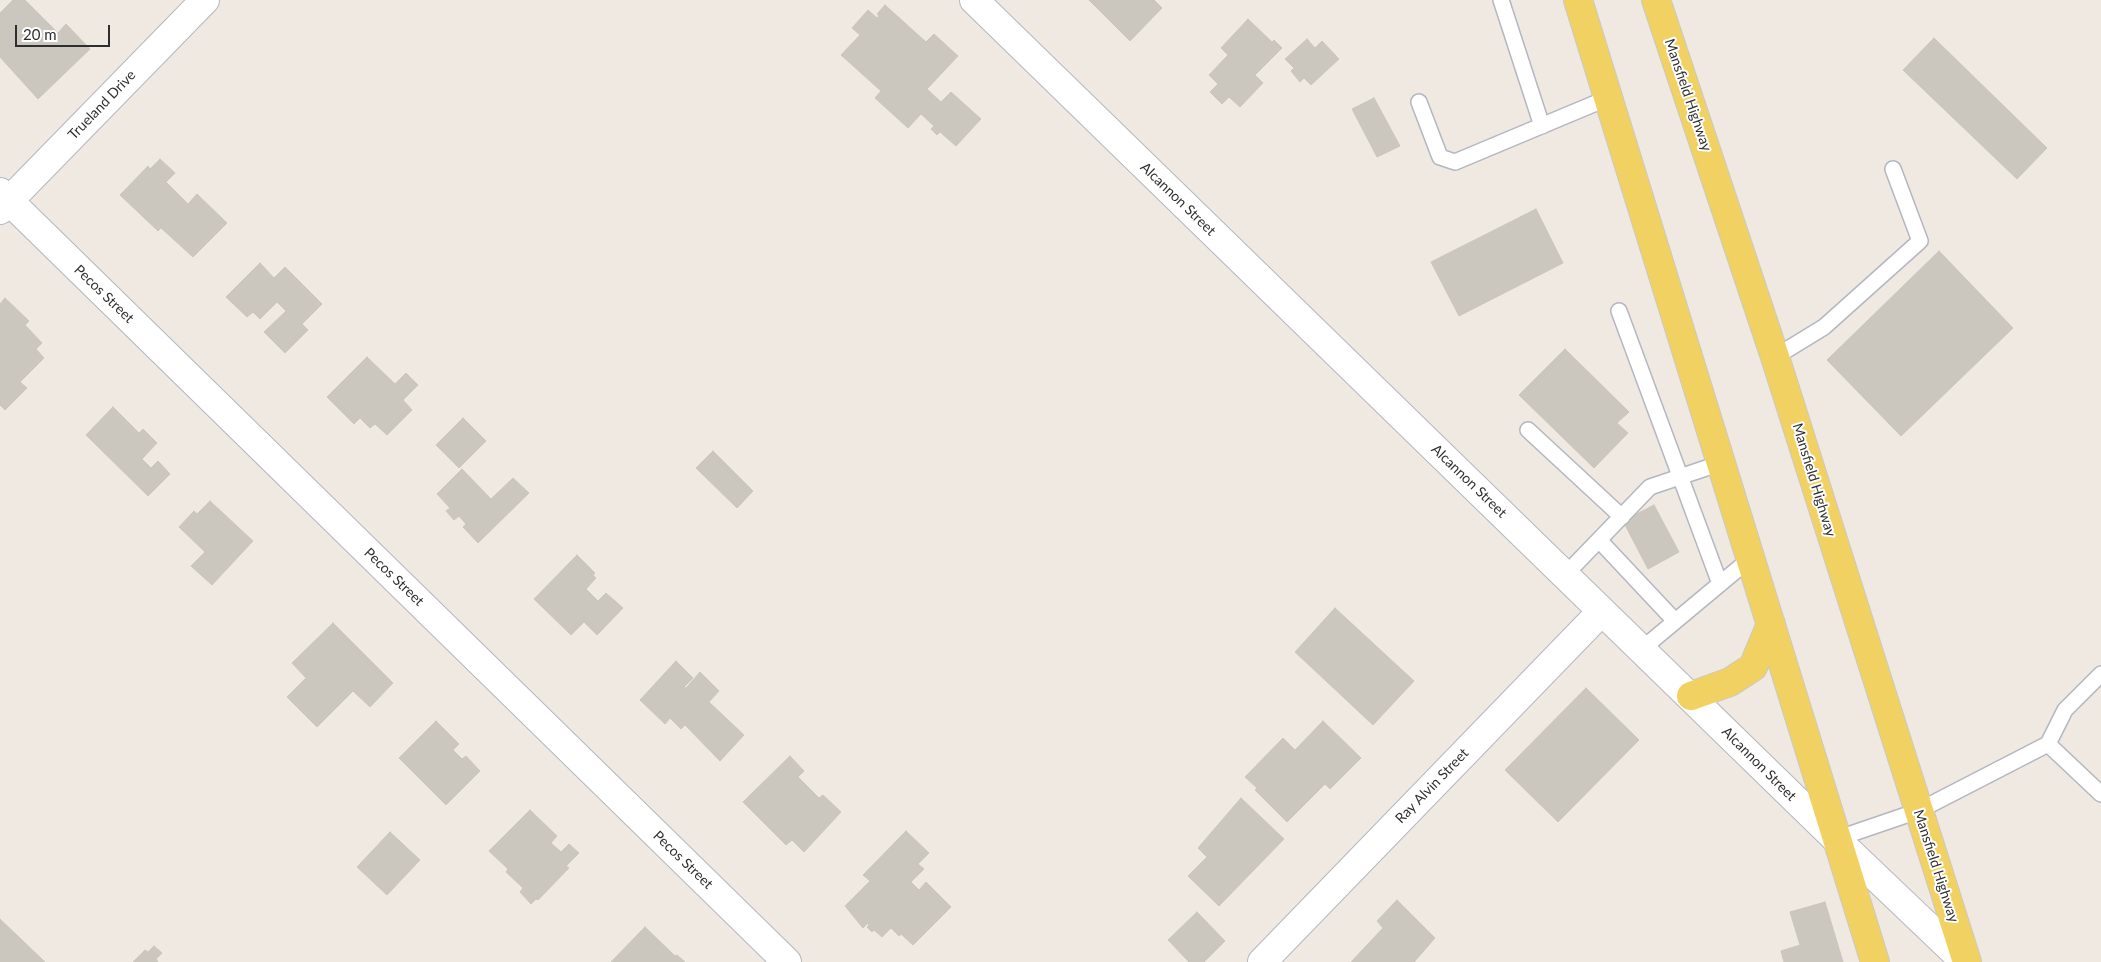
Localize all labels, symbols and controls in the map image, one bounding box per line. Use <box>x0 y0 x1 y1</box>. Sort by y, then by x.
scale bar <box>18 15 112 47</box>
text: 20 m <box>23 25 57 43</box>
street label: Mansfield Highway <box>1661 37 1715 153</box>
street label: Trueland Drive <box>65 67 139 143</box>
street label: Alcannon Street <box>1137 159 1219 239</box>
street label: Pecos Street <box>71 261 137 327</box>
street label: Mansfield Highway <box>1789 421 1839 539</box>
street label: Alcannon Street <box>1428 441 1510 521</box>
street label: Pecos Street <box>361 544 427 610</box>
street label: Alcannon Street <box>1718 723 1800 805</box>
street label: Ray Alvin Street <box>1392 745 1472 827</box>
street label: Mansfield Highway <box>1910 807 1962 925</box>
street label: Pecos Street <box>650 827 716 893</box>

